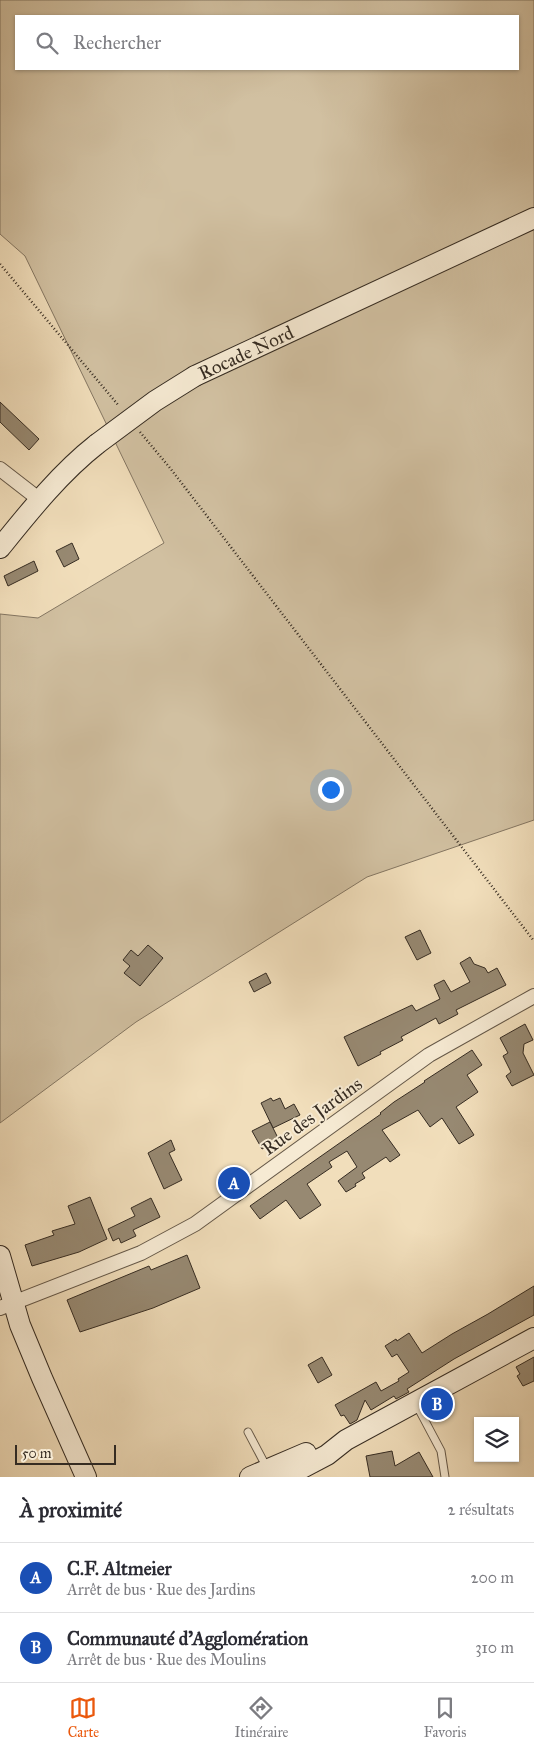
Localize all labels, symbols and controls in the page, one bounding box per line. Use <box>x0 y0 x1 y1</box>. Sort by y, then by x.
search box <box>15 15 519 70</box>
icon: search <box>33 29 61 57</box>
text: Rechercher <box>73 31 161 54</box>
street label: Rocade Nord <box>194 320 298 384</box>
your location <box>318 777 344 803</box>
street label: Rue des Jardins <box>257 1072 367 1161</box>
pin: A <box>218 1164 250 1202</box>
pin: B <box>421 1385 453 1423</box>
map controls <box>474 1417 519 1462</box>
button: layers <box>474 1417 519 1462</box>
scale bar <box>15 1442 116 1465</box>
text: 50 m <box>22 1445 51 1462</box>
text: À proximité <box>20 1497 122 1523</box>
text: 2 résultats <box>448 1500 514 1519</box>
text: C.F. Altmeier <box>67 1557 172 1580</box>
text: A <box>31 1568 41 1587</box>
text: 200 m <box>471 1568 514 1587</box>
text: Arrêt de bus · Rue des Jardins <box>67 1580 255 1599</box>
text: Communauté d’Agglomération <box>67 1627 308 1650</box>
text: B <box>31 1638 41 1657</box>
text: 310 m <box>475 1638 514 1657</box>
text: Arrêt de bus · Rue des Moulins <box>67 1650 266 1669</box>
tab: Carte <box>68 1694 99 1741</box>
tab: Itinéraire <box>235 1694 288 1741</box>
tab: Favoris <box>424 1694 466 1741</box>

